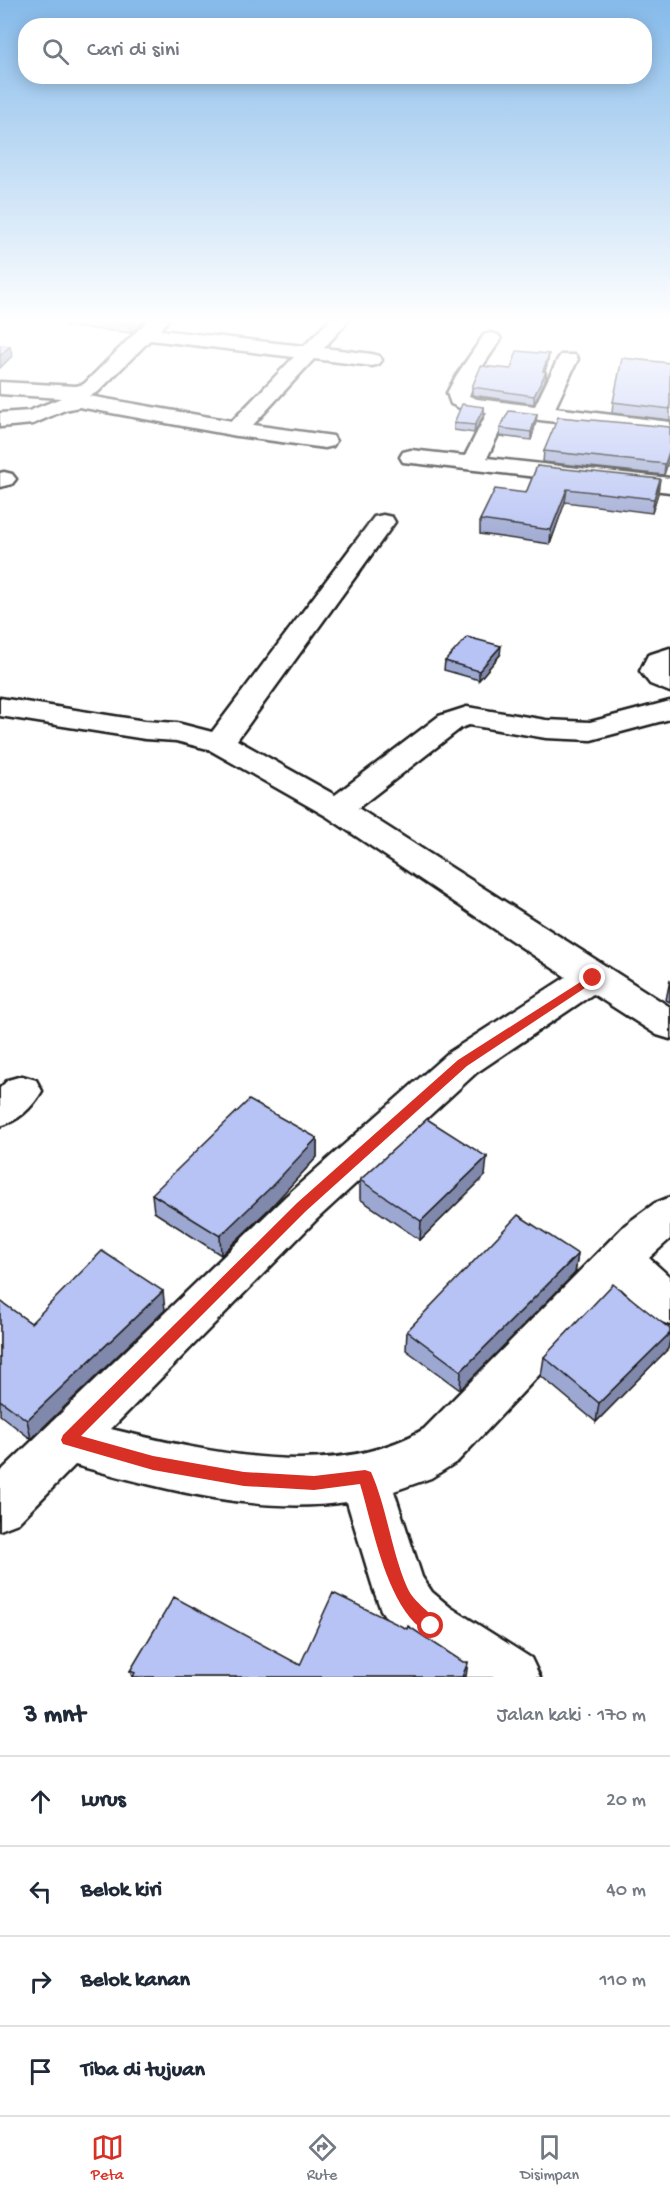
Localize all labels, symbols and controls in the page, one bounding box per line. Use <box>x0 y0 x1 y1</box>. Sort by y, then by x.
search box <box>18 18 652 84</box>
icon: search <box>39 35 72 68</box>
text: Cari di sini <box>87 38 180 64</box>
route end <box>579 964 605 990</box>
route start <box>417 1612 443 1638</box>
text: 3 mnt <box>24 1701 85 1732</box>
text: Jalan kaki · 170 m <box>497 1705 646 1728</box>
icon: ahead <box>24 1785 57 1818</box>
text: Lurus <box>81 1788 126 1814</box>
text: 20 m <box>606 1790 646 1813</box>
icon: left <box>24 1875 57 1908</box>
text: Belok kiri <box>81 1878 162 1904</box>
text: 40 m <box>606 1880 646 1903</box>
icon: right <box>24 1965 57 1998</box>
text: Belok kanan <box>81 1968 190 1994</box>
text: 110 m <box>600 1970 646 1993</box>
icon: arrive <box>24 2055 57 2088</box>
text: Tiba di tujuan <box>81 2058 205 2084</box>
tab: Peta <box>91 2131 124 2186</box>
tab: Rute <box>306 2131 339 2186</box>
tab: Disimpan <box>520 2131 579 2186</box>

